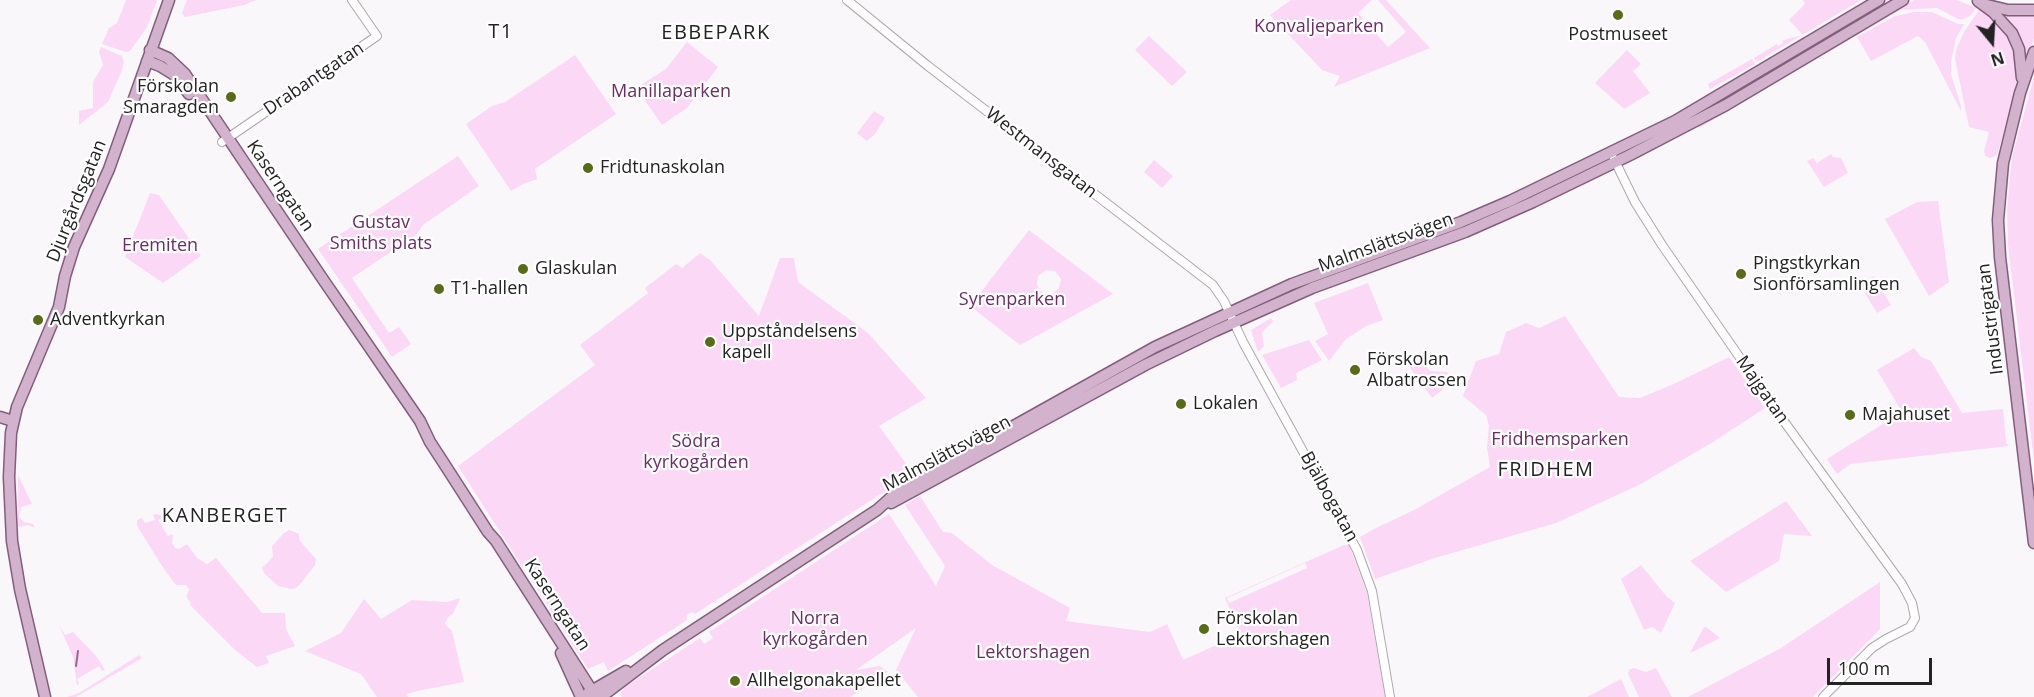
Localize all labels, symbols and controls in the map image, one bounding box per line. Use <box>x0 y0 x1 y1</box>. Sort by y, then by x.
marker: Postmuseet <box>1611 8 1625 22</box>
north arrow <box>1962 12 2022 72</box>
park label: Konvaljeparken <box>1254 16 1384 38</box>
district label: T1 <box>488 20 514 44</box>
district label: EBBEPARK <box>661 21 771 45</box>
place label: Postmuseet <box>1568 24 1668 46</box>
street label: Drabantgatan <box>260 38 368 120</box>
text: N <box>1988 47 2007 72</box>
place label: Förskolan Smaragden <box>123 76 219 118</box>
park label: Manillaparken <box>611 81 731 103</box>
marker: Förskolan Smaragden <box>224 90 238 104</box>
street label: Westmansgatan <box>981 103 1101 203</box>
street label: Kaserngatan <box>242 136 318 236</box>
street label: Djurgårdsgatan <box>43 137 111 265</box>
place label: Fridtunaskolan <box>600 157 725 179</box>
marker: Fridtunaskolan <box>581 161 595 175</box>
street label: Malmslättsvägen <box>1316 209 1456 277</box>
park label: Gustav Smiths plats <box>330 212 432 254</box>
park label: Eremiten <box>122 235 198 257</box>
place label: Pingstkyrkan Sionförsamlingen <box>1753 253 1900 296</box>
place label: Glaskulan <box>535 258 617 280</box>
marker: Glaskulan <box>516 262 530 276</box>
street label: Industrigatan <box>1973 262 2009 376</box>
marker: Pingstkyrkan Sionförsamlingen <box>1734 267 1748 281</box>
place label: T1-hallen <box>451 278 528 300</box>
marker: T1-hallen <box>432 282 446 296</box>
park label: Syrenparken <box>959 289 1065 311</box>
place label: Adventkyrkan <box>50 309 165 331</box>
marker: Adventkyrkan <box>31 313 45 327</box>
place label: Uppståndelsens kapell <box>722 321 857 364</box>
marker: Uppståndelsens kapell <box>703 335 717 349</box>
place label: Förskolan Albatrossen <box>1367 349 1467 392</box>
street label: Majgatan <box>1731 352 1793 428</box>
marker: Förskolan Albatrossen <box>1348 363 1362 377</box>
place label: Lokalen <box>1193 393 1258 415</box>
marker: Lokalen <box>1174 397 1188 411</box>
place label: Majahuset <box>1862 404 1950 426</box>
marker: Majahuset <box>1843 408 1857 422</box>
street label: Malmslättsvägen <box>879 411 1015 497</box>
park label: Fridhemsparken <box>1491 429 1629 451</box>
park label: Södra kyrkogården <box>643 431 749 474</box>
street label: Bjälbogatan <box>1295 448 1363 546</box>
district label: FRIDHEM <box>1497 458 1595 482</box>
district label: KANBERGET <box>162 504 288 528</box>
street label: Kaserngatan <box>519 555 595 655</box>
park label: Norra kyrkogården <box>762 608 868 650</box>
place label: Förskolan Lektorshagen <box>1216 608 1330 650</box>
marker: Förskolan Lektorshagen <box>1197 622 1211 636</box>
park label: Lektorshagen <box>976 642 1090 664</box>
scale bar <box>1830 646 1935 684</box>
text: 100 m <box>1838 656 1890 680</box>
place label: Allhelgonakapellet <box>747 670 901 692</box>
marker: Allhelgonakapellet <box>728 674 742 688</box>

